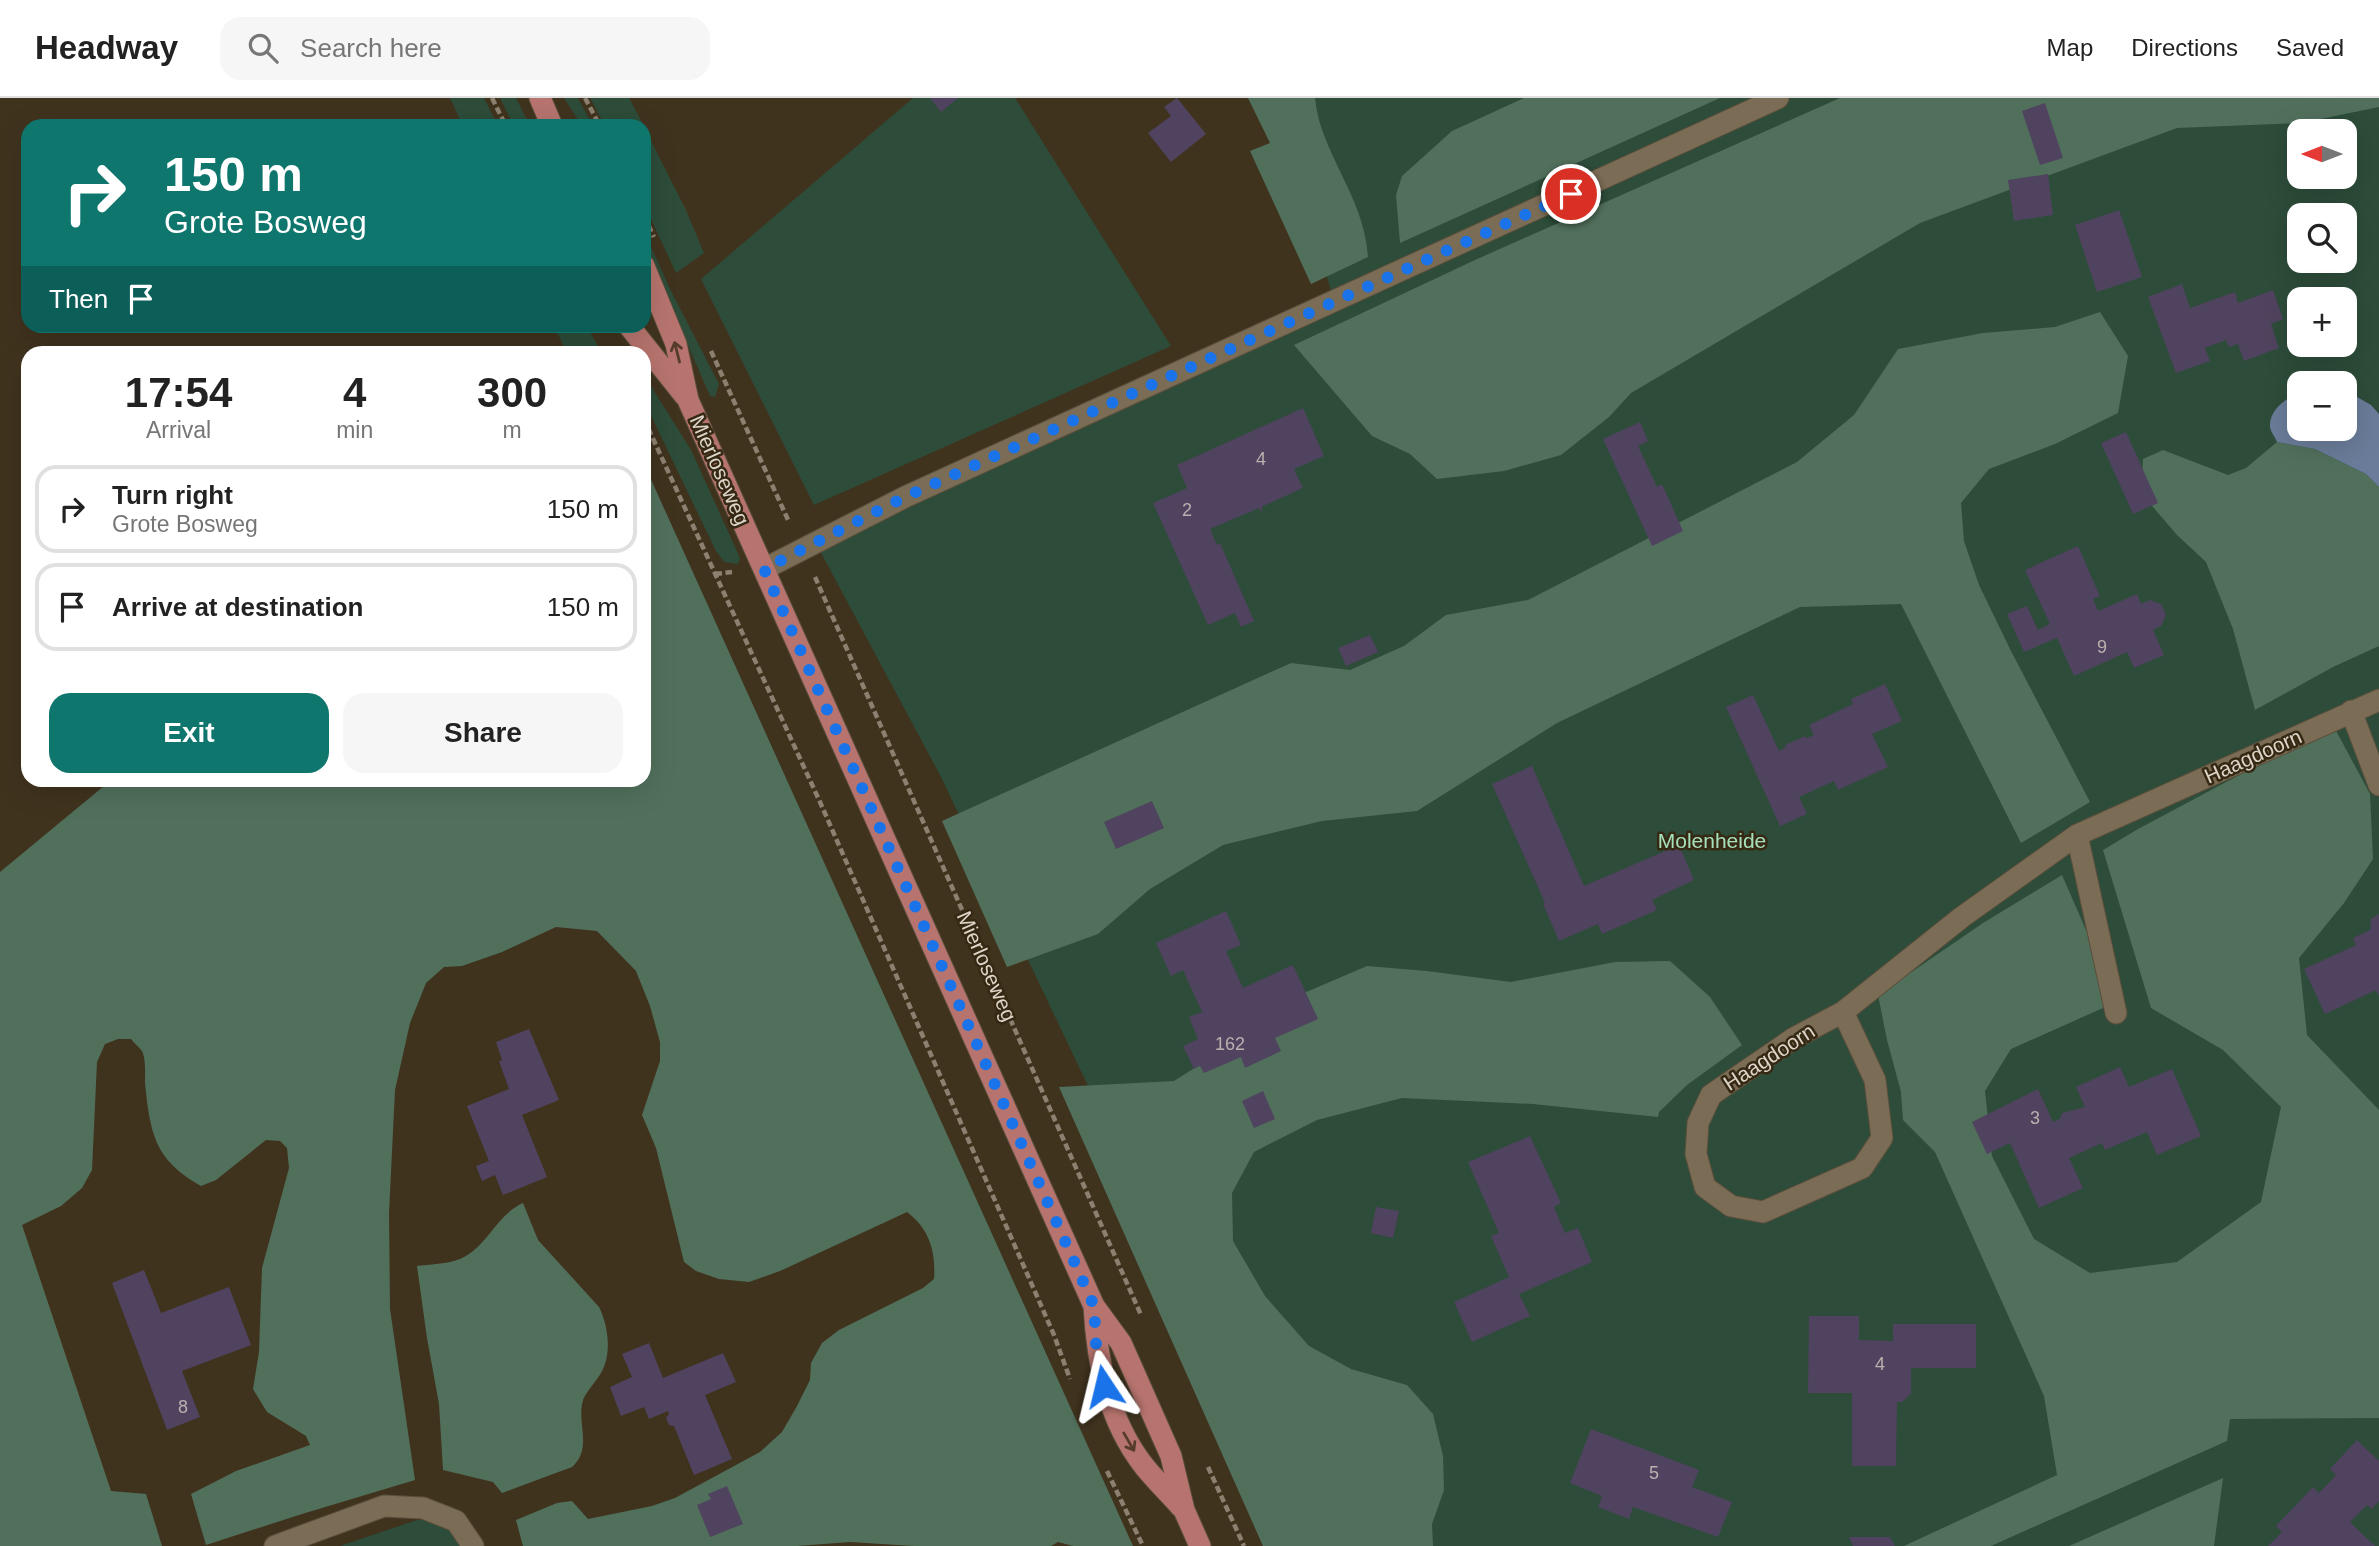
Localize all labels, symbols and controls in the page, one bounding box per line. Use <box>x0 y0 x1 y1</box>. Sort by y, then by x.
search box <box>220 17 710 80</box>
text: Headway <box>35 29 178 66</box>
icon: search <box>244 29 282 67</box>
text: Search here <box>300 33 442 63</box>
text: Map <box>2047 34 2093 61</box>
text: Directions <box>2131 34 2238 61</box>
text: Saved <box>2276 34 2344 61</box>
north arrow <box>2287 119 2357 189</box>
map controls <box>2287 119 2357 441</box>
icon: right <box>49 147 140 238</box>
text: 150 m <box>164 147 303 201</box>
pin <box>1541 164 1601 224</box>
icon: arrive <box>1552 175 1590 213</box>
button: search <box>2287 203 2357 273</box>
text: Grote Bosweg <box>164 204 367 240</box>
icon: arrive <box>122 280 160 318</box>
text: Then <box>49 284 108 314</box>
button: + <box>2287 287 2357 357</box>
one-way arrow <box>670 341 683 363</box>
text: 17:54 <box>125 369 232 416</box>
text: 4 <box>343 369 366 416</box>
text: 300 <box>477 369 547 416</box>
button: − <box>2287 371 2357 441</box>
street label: Mierloseweg <box>686 411 754 529</box>
text: Arrival <box>146 417 211 443</box>
text: min <box>336 417 373 443</box>
text: m <box>503 417 522 443</box>
house number: 4 <box>1256 449 1266 469</box>
text: Turn right <box>112 480 233 510</box>
icon: right <box>53 490 91 528</box>
text: 150 m <box>547 494 619 524</box>
house number: 2 <box>1182 500 1192 520</box>
text: Grote Bosweg <box>112 511 258 537</box>
icon: arrive <box>53 588 91 626</box>
text: Arrive at destination <box>112 592 363 622</box>
text: 150 m <box>547 592 619 622</box>
house number: 9 <box>2097 637 2107 657</box>
button: Exit <box>49 693 329 773</box>
button: Share <box>343 693 623 773</box>
street label: Haagdoorn <box>2201 724 2305 788</box>
park label: Molenheide <box>1658 829 1766 852</box>
street label: Mierloseweg <box>953 907 1021 1025</box>
street label: Haagdoorn <box>1719 1019 1819 1095</box>
house number: 162 <box>1215 1034 1245 1054</box>
house number: 3 <box>2030 1108 2040 1128</box>
position arrow <box>1067 1349 1141 1423</box>
house number: 4 <box>1875 1354 1885 1374</box>
house number: 8 <box>178 1397 188 1417</box>
one-way arrow <box>1122 1431 1136 1451</box>
house number: 5 <box>1649 1463 1659 1483</box>

